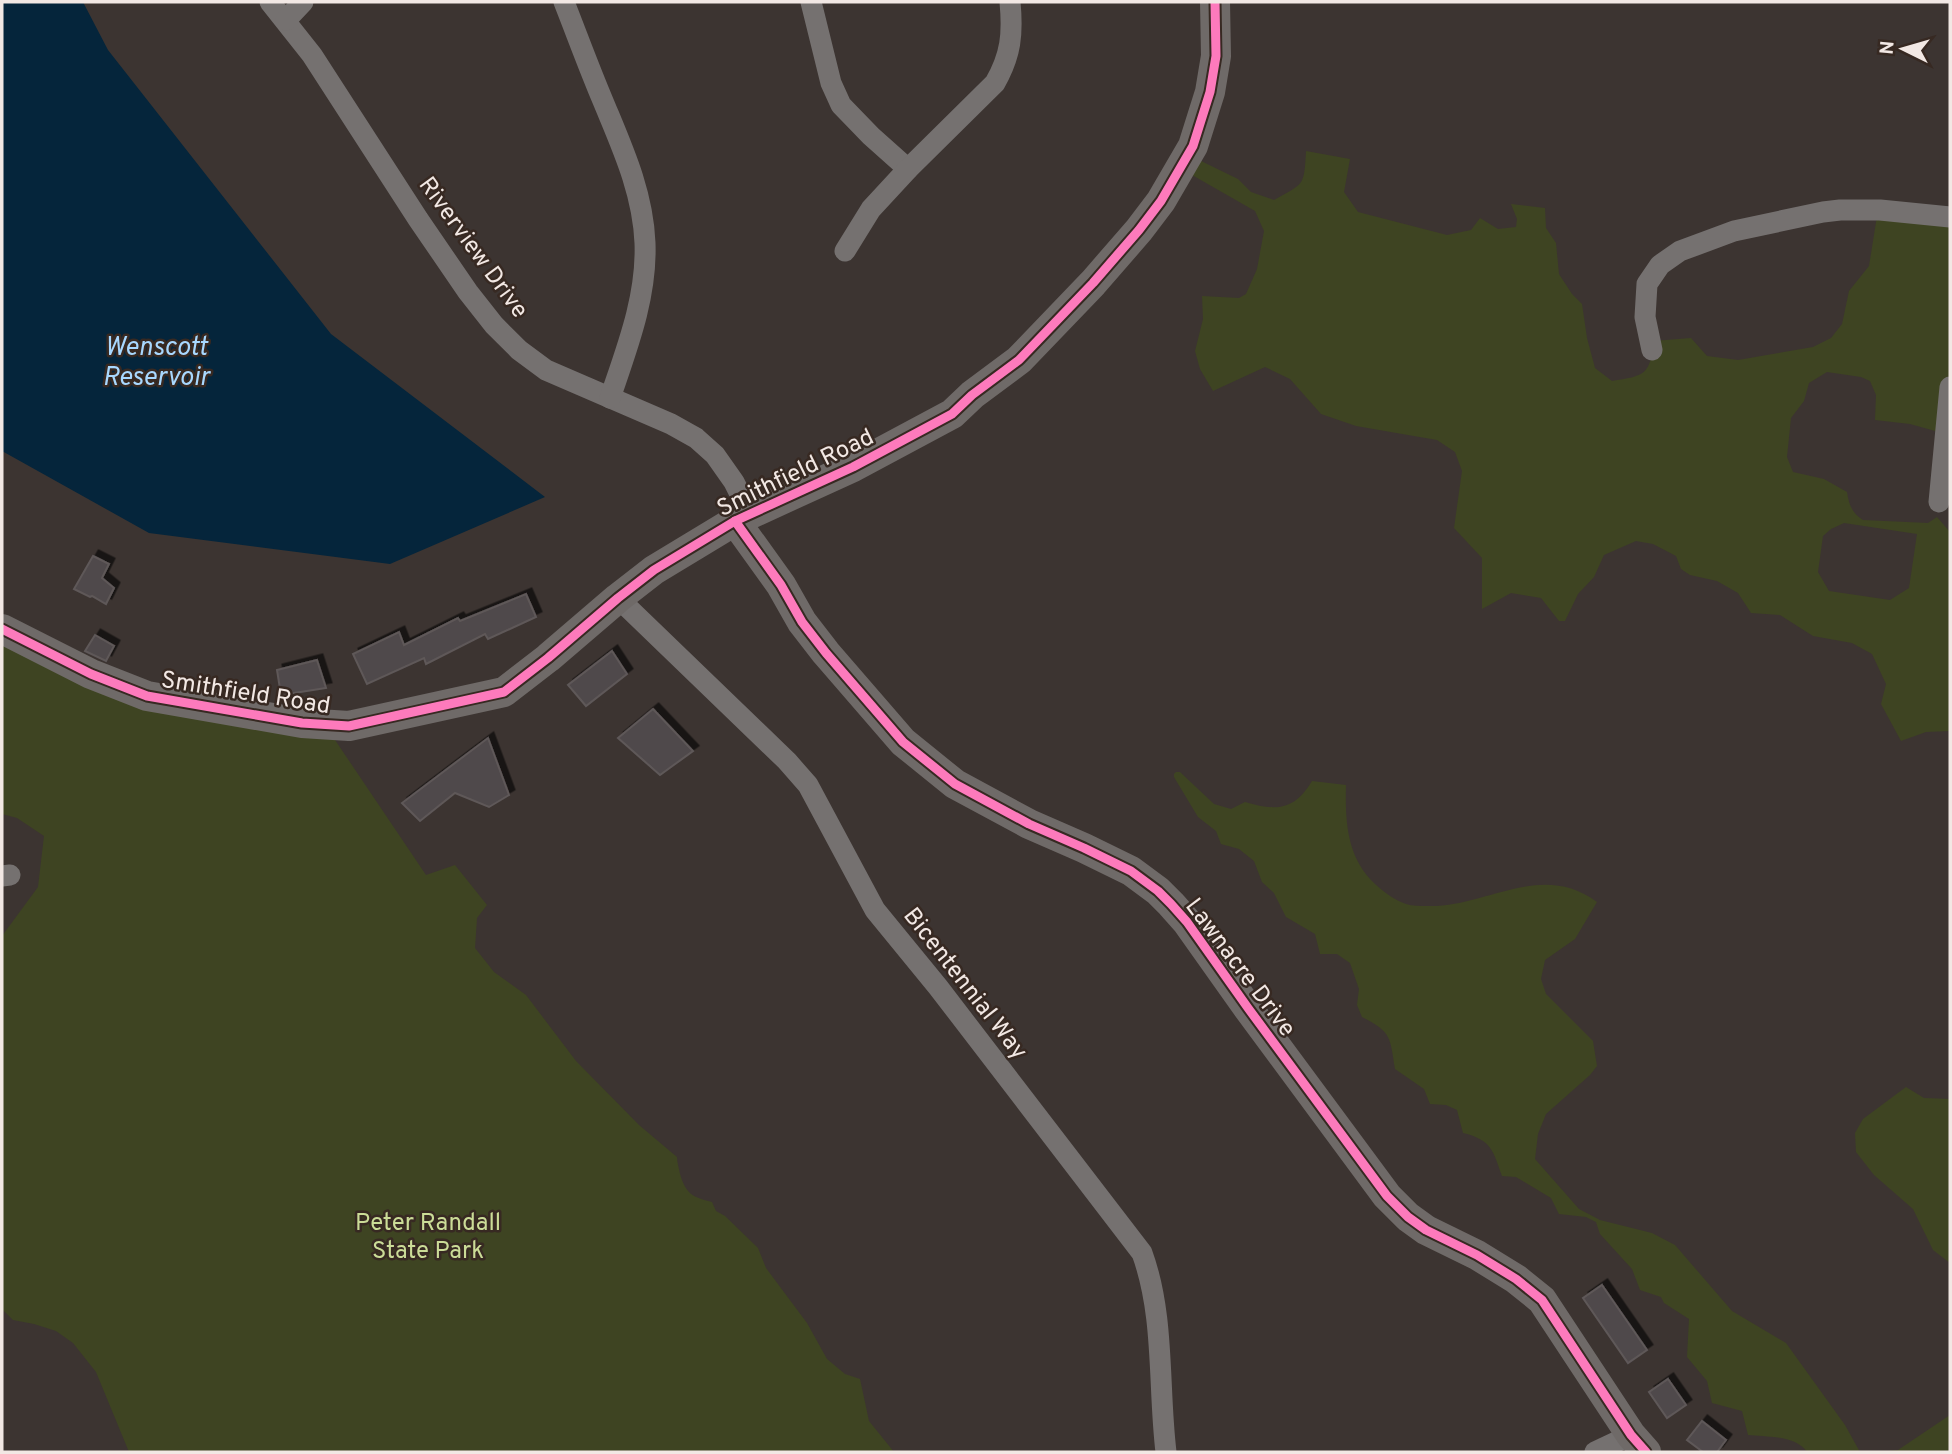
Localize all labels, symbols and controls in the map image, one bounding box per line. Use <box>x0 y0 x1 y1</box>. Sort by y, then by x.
north arrow <box>1868 14 1938 84</box>
text: N <box>1876 40 1901 56</box>
street label: Riverview Drive <box>411 172 534 325</box>
water label: Wenscott Reservoir <box>103 332 212 395</box>
street label: Smithfield Road <box>713 423 879 525</box>
street label: Smithfield Road <box>159 666 332 722</box>
street label: Lawnacre Drive <box>1178 893 1301 1043</box>
street label: Bicentennial Way <box>896 902 1033 1066</box>
park label: Peter Randall State Park <box>355 1209 501 1267</box>

